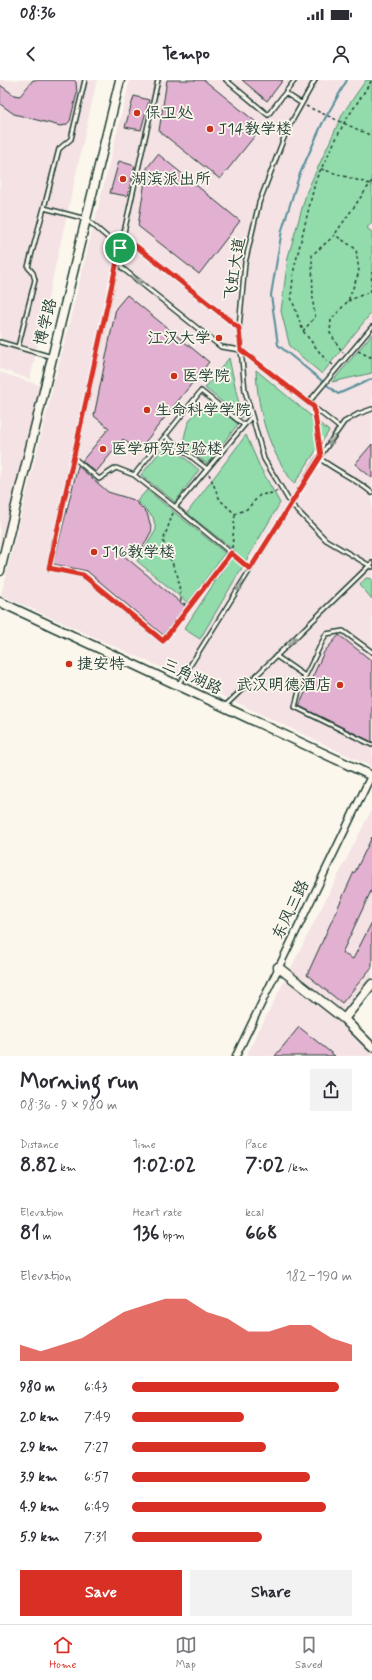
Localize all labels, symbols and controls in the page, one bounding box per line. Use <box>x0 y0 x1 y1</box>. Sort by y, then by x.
text: 08:36 <box>20 4 56 24</box>
text: Tempo <box>162 42 210 66</box>
icon: back <box>20 43 42 65</box>
icon: person <box>330 43 352 65</box>
place label: 保卫处 <box>145 103 194 124</box>
marker: 保卫处 <box>132 108 142 118</box>
place label: J14教学楼 <box>218 119 292 140</box>
marker: J14教学楼 <box>205 124 215 134</box>
place label: 湖滨派出所 <box>131 169 211 190</box>
marker: 湖滨派出所 <box>118 174 128 184</box>
pin <box>103 231 137 265</box>
street label: 飞虹大道 <box>220 236 250 302</box>
icon: arrive <box>109 237 131 259</box>
one-way arrow <box>131 275 142 284</box>
street label: 博学路 <box>30 296 62 348</box>
place label: 江汉大学 <box>147 328 211 349</box>
marker: 江汉大学 <box>214 333 224 343</box>
place label: 医学院 <box>182 366 230 387</box>
marker: 医学院 <box>169 371 179 381</box>
place label: 生命科学学院 <box>155 400 251 421</box>
marker: 生命科学学院 <box>142 405 152 415</box>
one-way arrow <box>328 435 336 446</box>
place label: 医学研究实验楼 <box>111 439 223 460</box>
marker: 医学研究实验楼 <box>98 444 108 454</box>
place label: J16教学楼 <box>102 542 175 563</box>
marker: J16教学楼 <box>89 547 99 557</box>
one-way arrow <box>236 580 244 591</box>
one-way arrow <box>287 636 297 646</box>
place label: 捷安特 <box>77 654 125 675</box>
street label: 三角湖路 <box>159 654 225 700</box>
marker: 捷安特 <box>64 659 74 669</box>
place label: 武汉明德酒店 <box>236 675 332 696</box>
marker: 武汉明德酒店 <box>335 680 345 690</box>
street label: 东风三路 <box>268 877 314 943</box>
text: Morning run <box>20 1068 139 1096</box>
button: share <box>310 1069 352 1111</box>
text: 08:36 · 9 × 980 m <box>20 1097 117 1114</box>
text: Distance <box>20 1138 59 1152</box>
text: Time <box>133 1138 156 1152</box>
text: Pace <box>245 1138 267 1152</box>
text: 8.82 <box>20 1152 57 1179</box>
text: 1:02:02 <box>133 1152 196 1179</box>
text: 7:02 <box>245 1152 285 1179</box>
text: km <box>57 1161 76 1175</box>
text: /km <box>285 1161 308 1175</box>
text: Elevation <box>20 1206 63 1220</box>
text: Heart rate <box>133 1206 182 1220</box>
text: kcal <box>245 1206 264 1220</box>
text: 81 <box>20 1220 40 1247</box>
text: 136 <box>133 1220 159 1247</box>
text: 668 <box>245 1220 277 1247</box>
text: m <box>40 1229 52 1243</box>
text: bpm <box>159 1229 185 1243</box>
text: Elevation <box>20 1268 71 1285</box>
text: 182–190 m <box>286 1268 352 1285</box>
text: 980 m <box>20 1379 55 1396</box>
text: 6:43 <box>84 1379 107 1396</box>
text: 2.0 km <box>20 1409 59 1426</box>
text: 7:49 <box>84 1409 111 1426</box>
text: 2.9 km <box>20 1439 58 1456</box>
text: 7:27 <box>84 1439 108 1456</box>
text: 3.9 km <box>20 1469 57 1486</box>
text: 6:57 <box>84 1469 108 1486</box>
text: 4.9 km <box>20 1499 59 1516</box>
text: 6:49 <box>84 1499 109 1516</box>
text: 5.9 km <box>20 1529 59 1546</box>
text: 7:31 <box>84 1529 107 1546</box>
button: Save <box>20 1570 182 1616</box>
button: Share <box>190 1570 352 1616</box>
tab: Home <box>49 1634 76 1672</box>
tab: Map <box>175 1634 197 1672</box>
tab: Saved <box>295 1634 323 1672</box>

